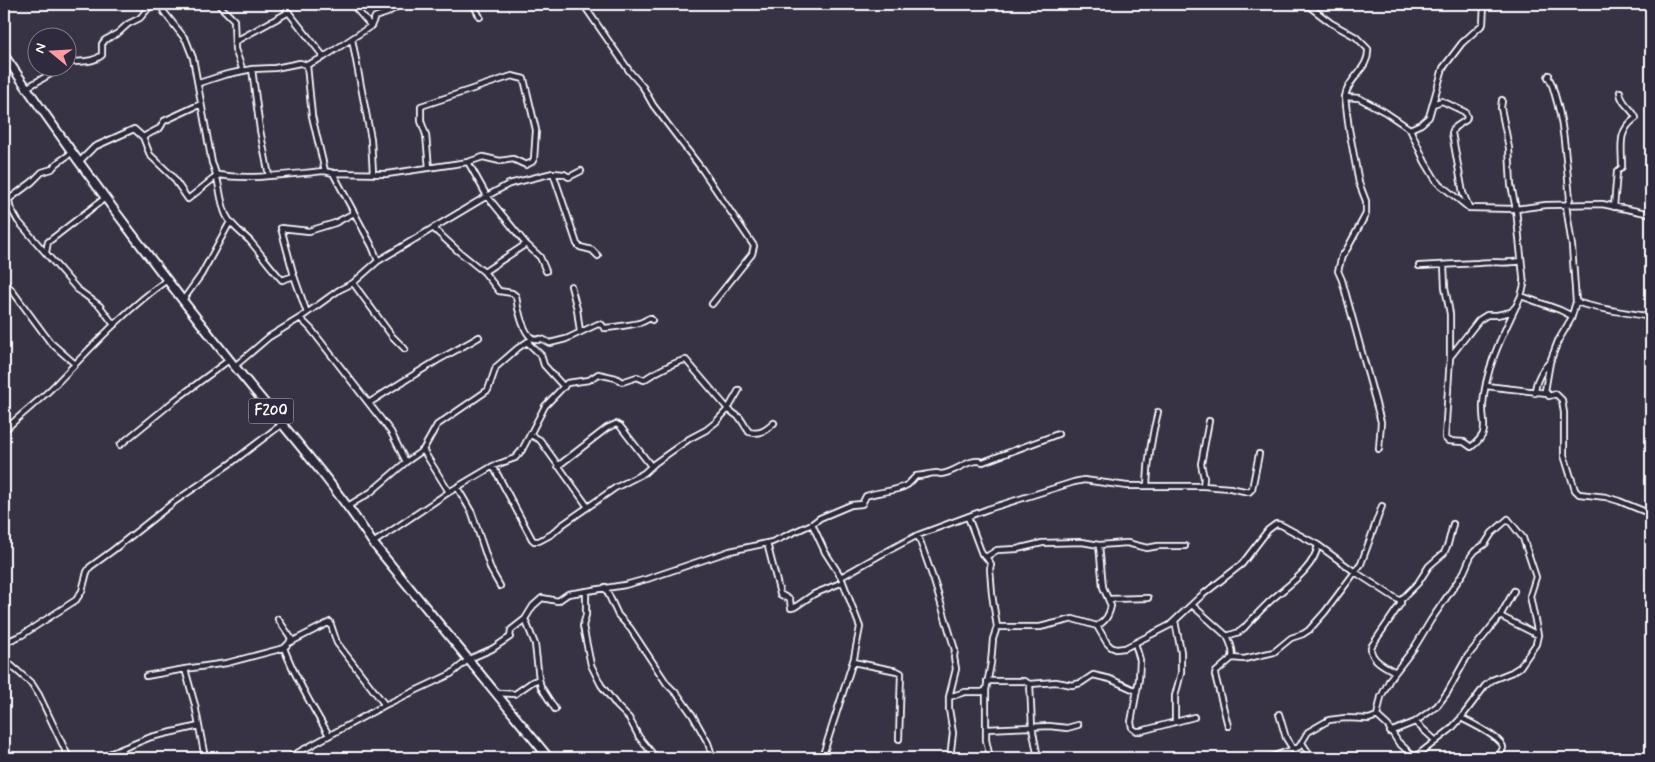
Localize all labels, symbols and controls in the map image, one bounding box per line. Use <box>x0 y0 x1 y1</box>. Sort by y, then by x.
north arrow <box>28 28 78 78</box>
text: N <box>31 41 51 56</box>
road number: F200 <box>248 398 294 424</box>

